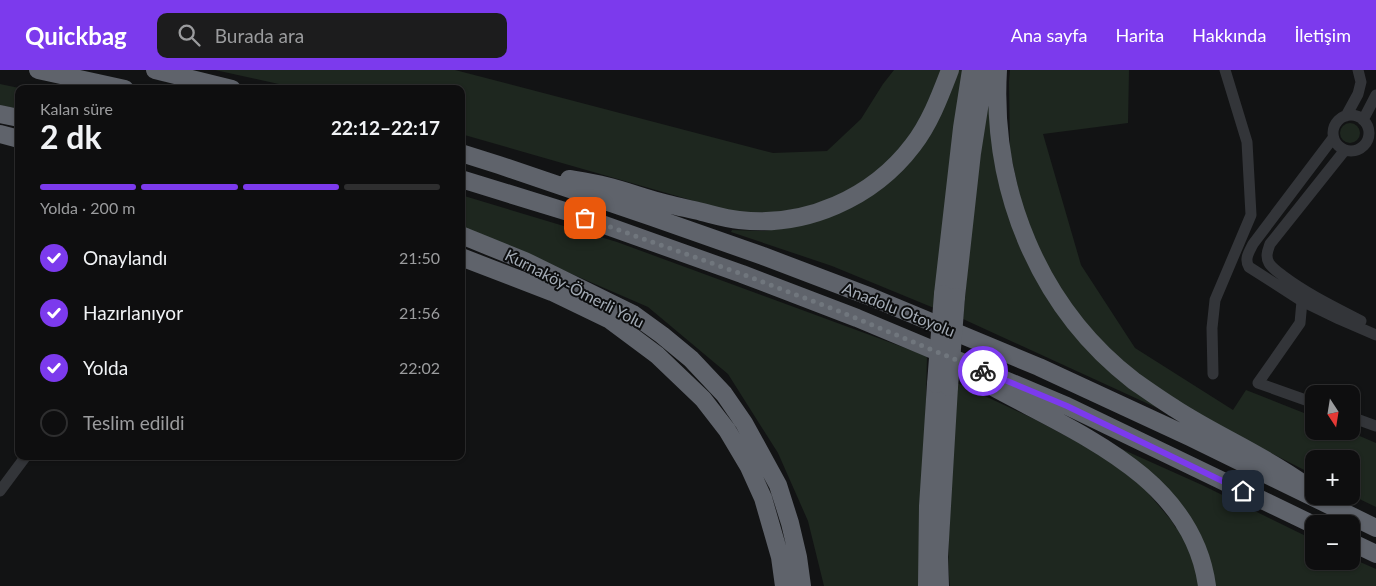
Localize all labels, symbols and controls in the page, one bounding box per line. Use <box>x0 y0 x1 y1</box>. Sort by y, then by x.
search box <box>157 13 507 58</box>
text: Quickbag <box>25 21 127 50</box>
icon: search <box>175 21 203 49</box>
text: Burada ara <box>215 24 304 47</box>
text: Ana sayfa <box>1011 24 1088 46</box>
text: Harita <box>1116 24 1164 46</box>
text: Hakkında <box>1192 24 1266 46</box>
text: İletişim <box>1294 24 1351 46</box>
text: Kalan süre <box>40 99 113 118</box>
text: 22:12–22:17 <box>331 116 440 139</box>
text: 2 dk <box>40 117 102 156</box>
pin <box>564 197 606 239</box>
text: Yolda · 200 m <box>40 198 135 217</box>
icon: bag <box>571 204 599 232</box>
icon: check <box>40 244 68 272</box>
street label: Kurnaköy-Ömerli Yolu <box>502 245 648 331</box>
text: Onaylandı <box>83 246 167 269</box>
text: 21:50 <box>399 248 440 267</box>
street label: Anadolu Otoyolu <box>840 278 958 340</box>
icon: check <box>40 299 68 327</box>
text: Hazırlanıyor <box>83 301 183 324</box>
text: 21:56 <box>399 303 440 322</box>
courier <box>958 346 1008 396</box>
icon: check <box>40 354 68 382</box>
text: Yolda <box>83 356 128 379</box>
icon: bike <box>969 357 997 385</box>
text: 22:02 <box>399 358 440 377</box>
north arrow <box>1305 385 1360 440</box>
map controls <box>1305 385 1360 570</box>
text: Teslim edildi <box>83 411 185 434</box>
button: + <box>1305 450 1360 505</box>
pin <box>1222 470 1264 512</box>
icon: home <box>1229 477 1257 505</box>
button: − <box>1305 515 1360 570</box>

